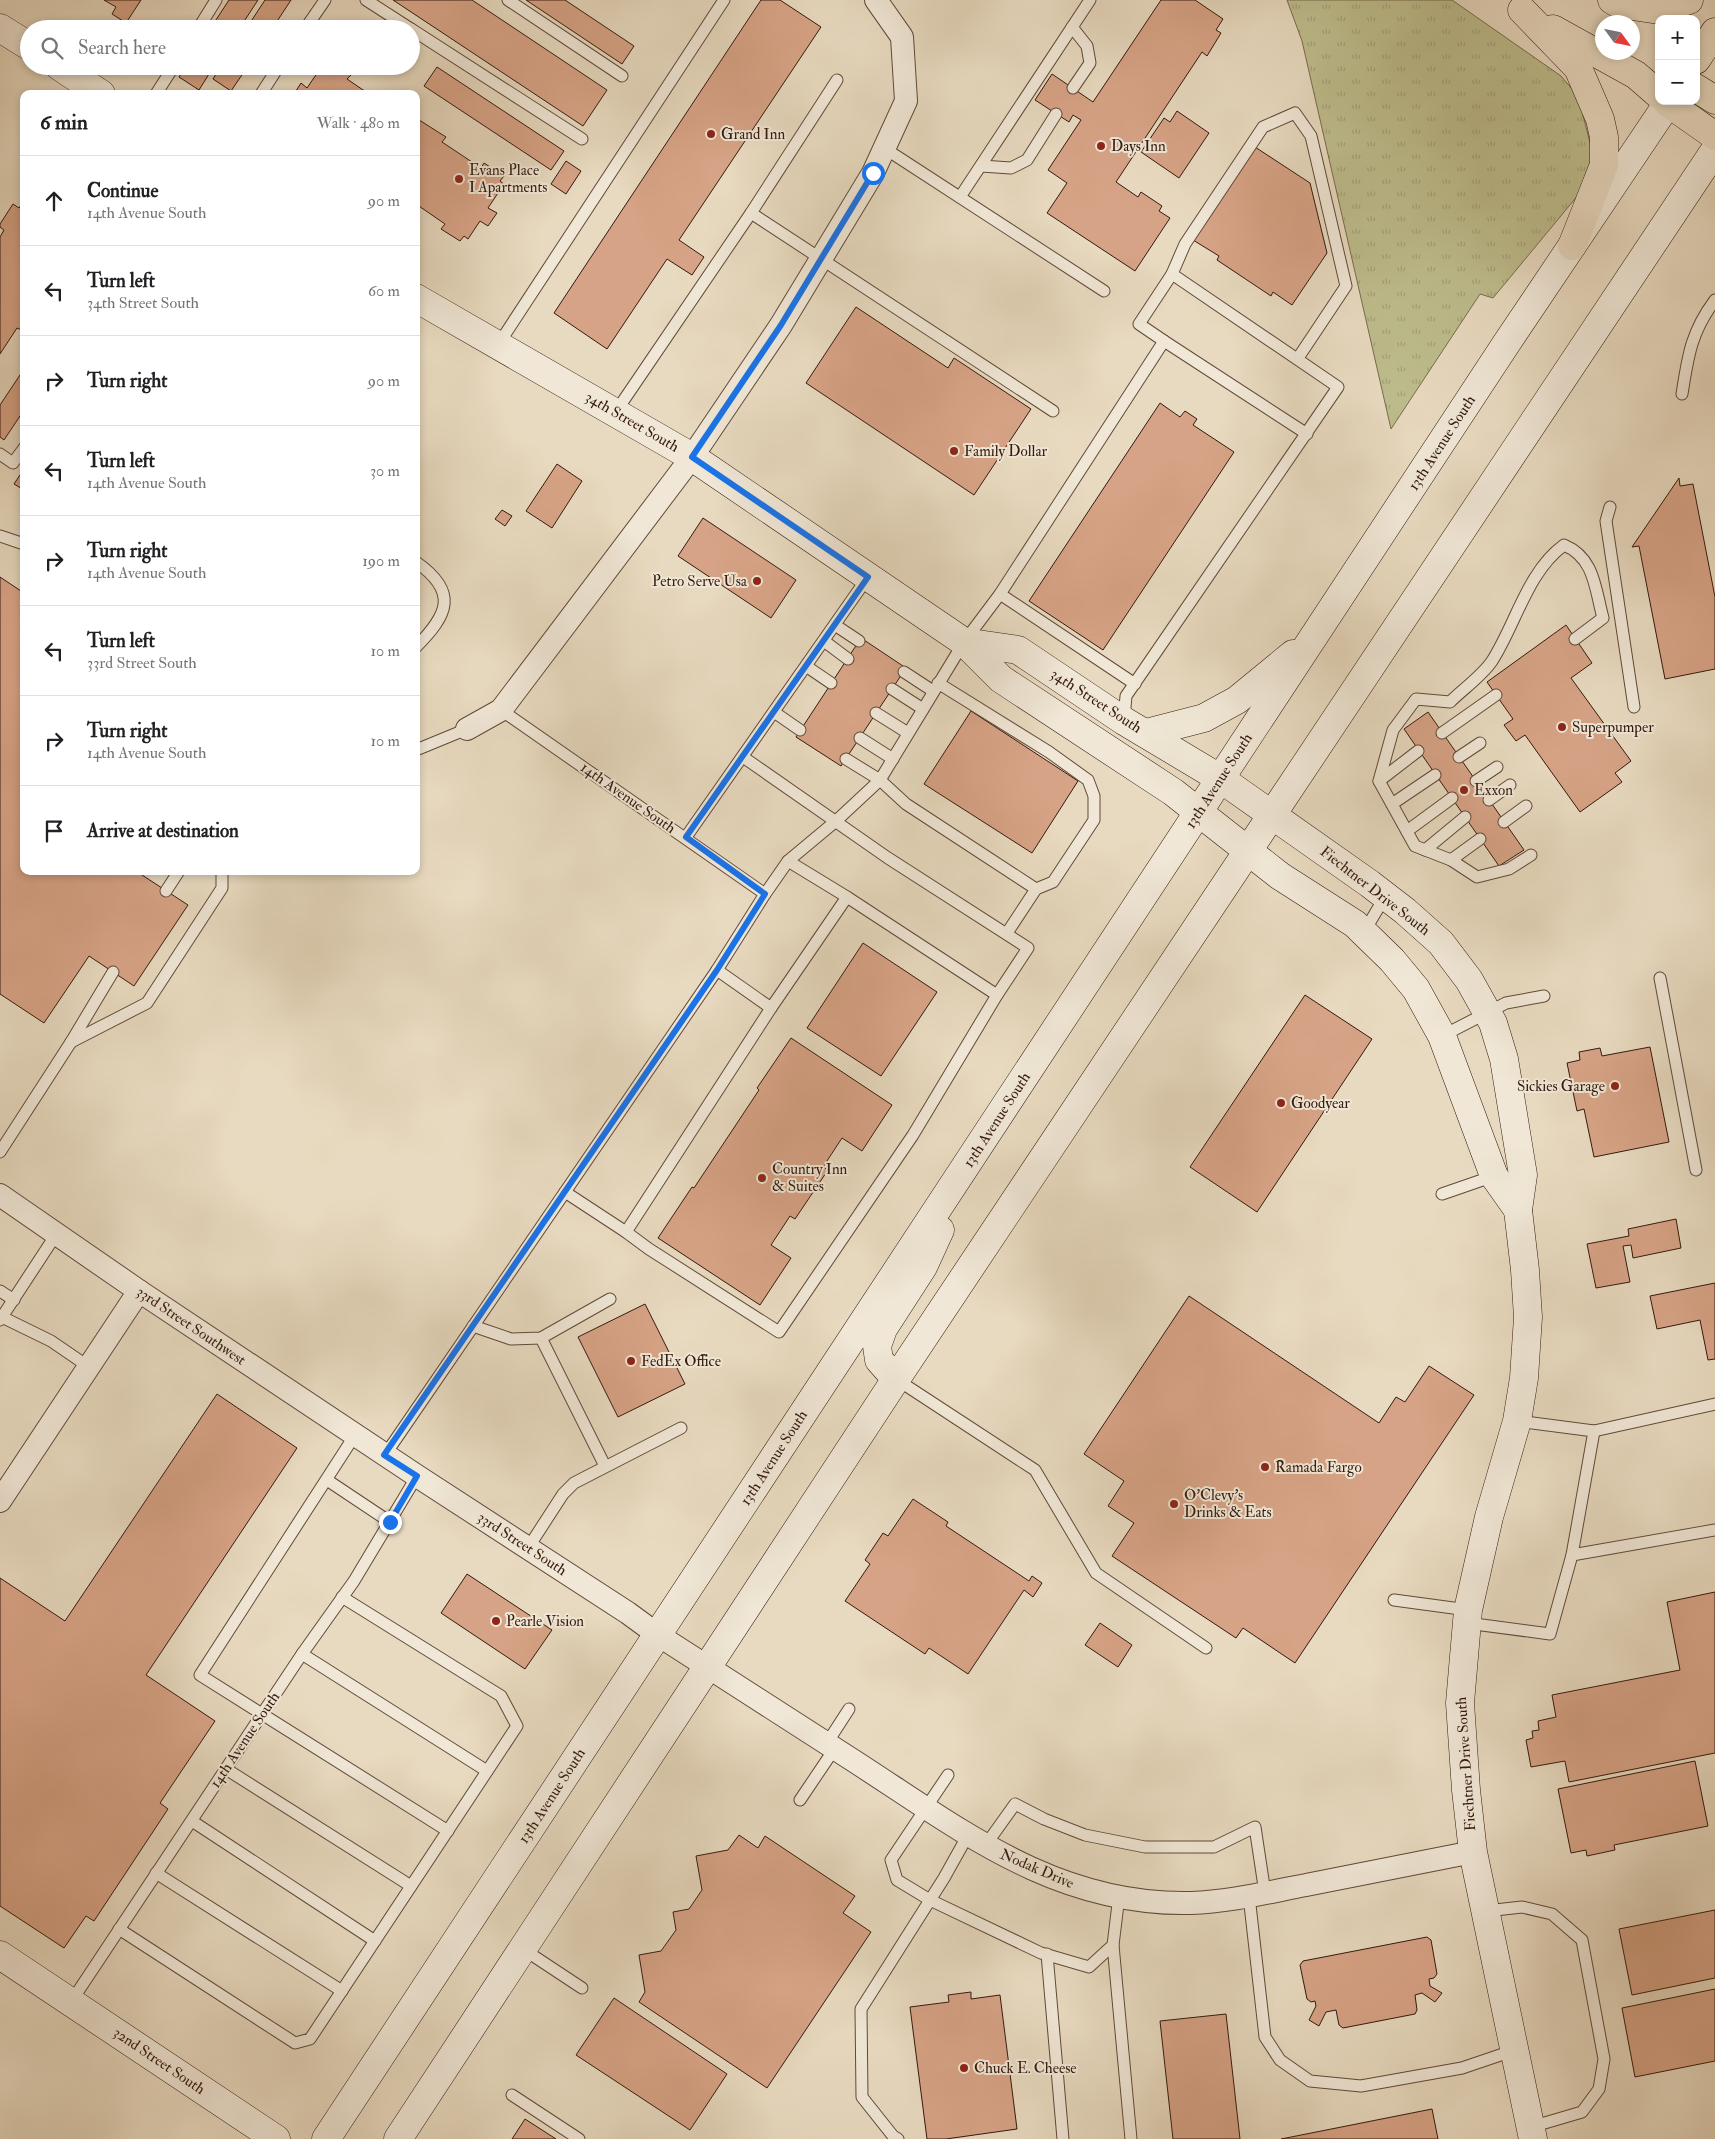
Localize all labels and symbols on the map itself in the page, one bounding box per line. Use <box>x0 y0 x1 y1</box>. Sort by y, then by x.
north arrow <box>1595 15 1640 60</box>
place label: Grand Inn <box>721 125 785 144</box>
marker: Grand Inn <box>705 128 717 140</box>
place label: Days Inn <box>1111 137 1166 156</box>
marker: Days Inn <box>1095 140 1107 152</box>
place label: Evans Place I Apartments <box>469 161 547 198</box>
route start <box>862 162 885 185</box>
marker: Evans Place I Apartments <box>453 173 465 185</box>
street label: 34th Street South <box>582 388 682 457</box>
street label: 13th Avenue South <box>1404 392 1480 494</box>
place label: Family Dollar <box>964 442 1048 461</box>
marker: Family Dollar <box>948 445 960 457</box>
place label: Petro Serve Usa <box>652 572 748 591</box>
marker: Petro Serve Usa <box>751 575 763 587</box>
street label: 34th Street South <box>1047 664 1145 738</box>
place label: Superpumper <box>1572 718 1654 738</box>
marker: Superpumper <box>1556 721 1568 733</box>
street label: 13th Avenue South <box>1181 730 1257 832</box>
street label: 14th Avenue South <box>577 758 679 838</box>
place label: Exxon <box>1474 781 1513 800</box>
marker: Exxon <box>1458 784 1470 796</box>
street label: Fiechtner Drive South <box>1316 842 1434 940</box>
street label: 13th Avenue South <box>959 1069 1035 1171</box>
place label: Sickies Garage <box>1517 1077 1605 1096</box>
marker: Sickies Garage <box>1609 1080 1621 1092</box>
place label: Goodyear <box>1291 1094 1350 1113</box>
marker: Goodyear <box>1275 1097 1287 1109</box>
place label: Country Inn & Suites <box>772 1160 848 1196</box>
marker: Country Inn & Suites <box>756 1172 768 1184</box>
street label: 33rd Street Southwest <box>133 1282 250 1370</box>
place label: FedEx Office <box>641 1352 721 1371</box>
marker: FedEx Office <box>625 1355 637 1367</box>
street label: 13th Avenue South <box>736 1407 812 1509</box>
place label: Ramada Fargo <box>1275 1458 1362 1477</box>
marker: Ramada Fargo <box>1259 1461 1271 1473</box>
place label: O'Clevy's Drinks & Eats <box>1184 1486 1272 1522</box>
marker: O'Clevy's Drinks & Eats <box>1168 1498 1180 1510</box>
street label: 33rd Street South <box>474 1508 570 1580</box>
route end <box>379 1511 402 1534</box>
place label: Pearle Vision <box>506 1612 584 1631</box>
marker: Pearle Vision <box>490 1615 502 1627</box>
street label: 14th Avenue South <box>206 1688 284 1792</box>
street label: Fiechtner Drive South <box>1452 1696 1480 1832</box>
street label: 13th Avenue South <box>514 1745 590 1847</box>
street label: Nodak Drive <box>997 1845 1077 1893</box>
street label: 32nd Street South <box>109 2023 209 2099</box>
place label: Chuck E. Cheese <box>974 2059 1077 2078</box>
marker: Chuck E. Cheese <box>958 2062 970 2074</box>

